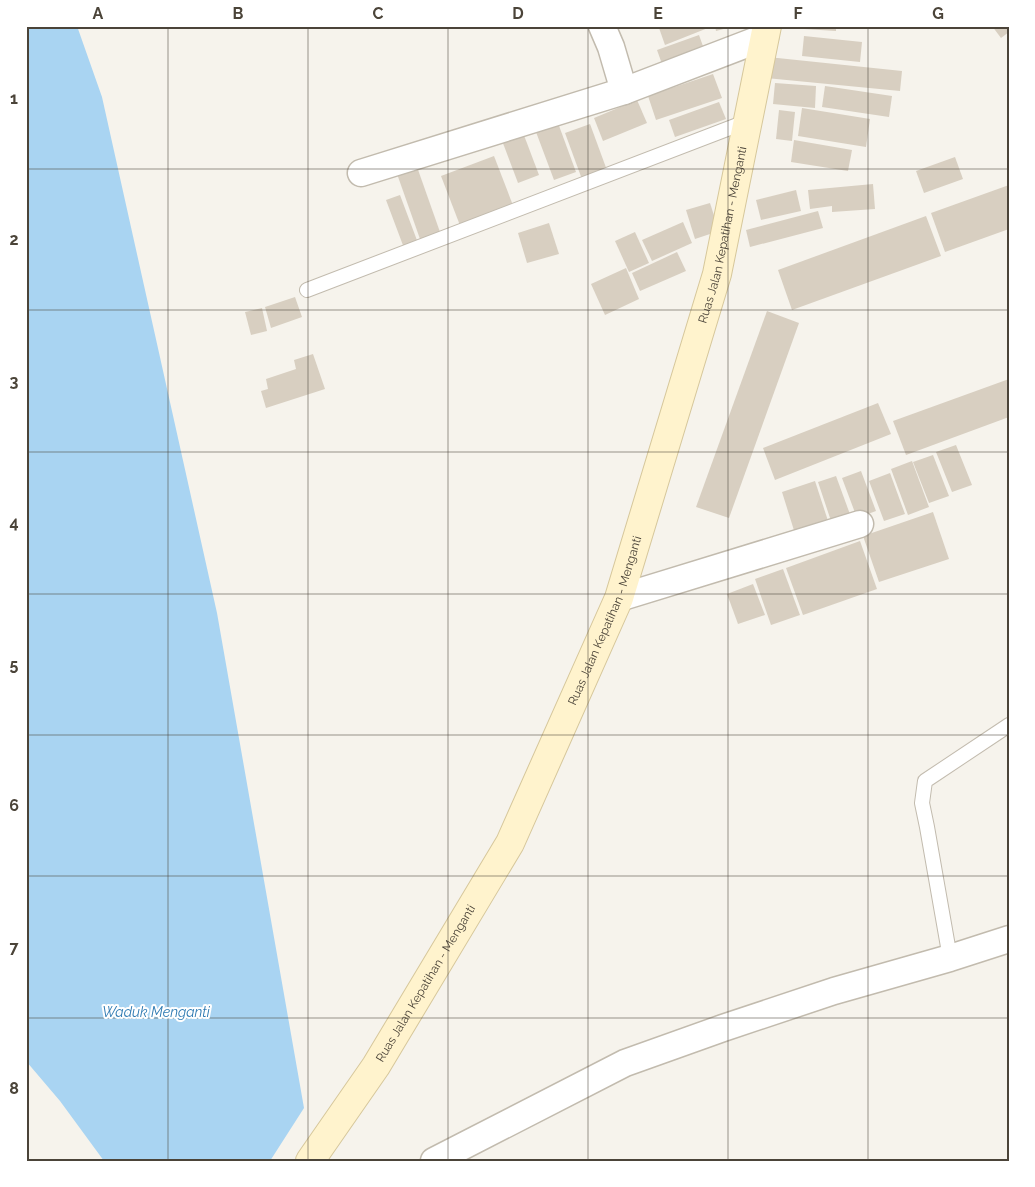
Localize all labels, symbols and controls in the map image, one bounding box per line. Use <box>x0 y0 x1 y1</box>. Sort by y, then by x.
text: A <box>93 4 104 23</box>
text: B <box>233 4 244 23</box>
text: C <box>373 4 384 23</box>
text: D <box>512 4 524 23</box>
text: E <box>653 4 663 23</box>
text: F <box>793 4 803 23</box>
text: G <box>932 4 944 23</box>
text: 1 <box>10 89 18 108</box>
street label: Ruas Jalan Kepatihan - Menganti <box>696 145 750 325</box>
text: 2 <box>9 230 19 249</box>
text: 3 <box>10 372 19 391</box>
text: 4 <box>9 513 19 532</box>
street label: Ruas Jalan Kepatihan - Menganti <box>565 534 644 707</box>
text: 5 <box>10 655 19 674</box>
text: 6 <box>9 796 19 815</box>
street label: Ruas Jalan Kepatihan - Menganti <box>373 902 478 1065</box>
text: 7 <box>10 938 19 957</box>
water label: Waduk Menganti <box>102 1004 211 1020</box>
text: 8 <box>9 1079 19 1098</box>

